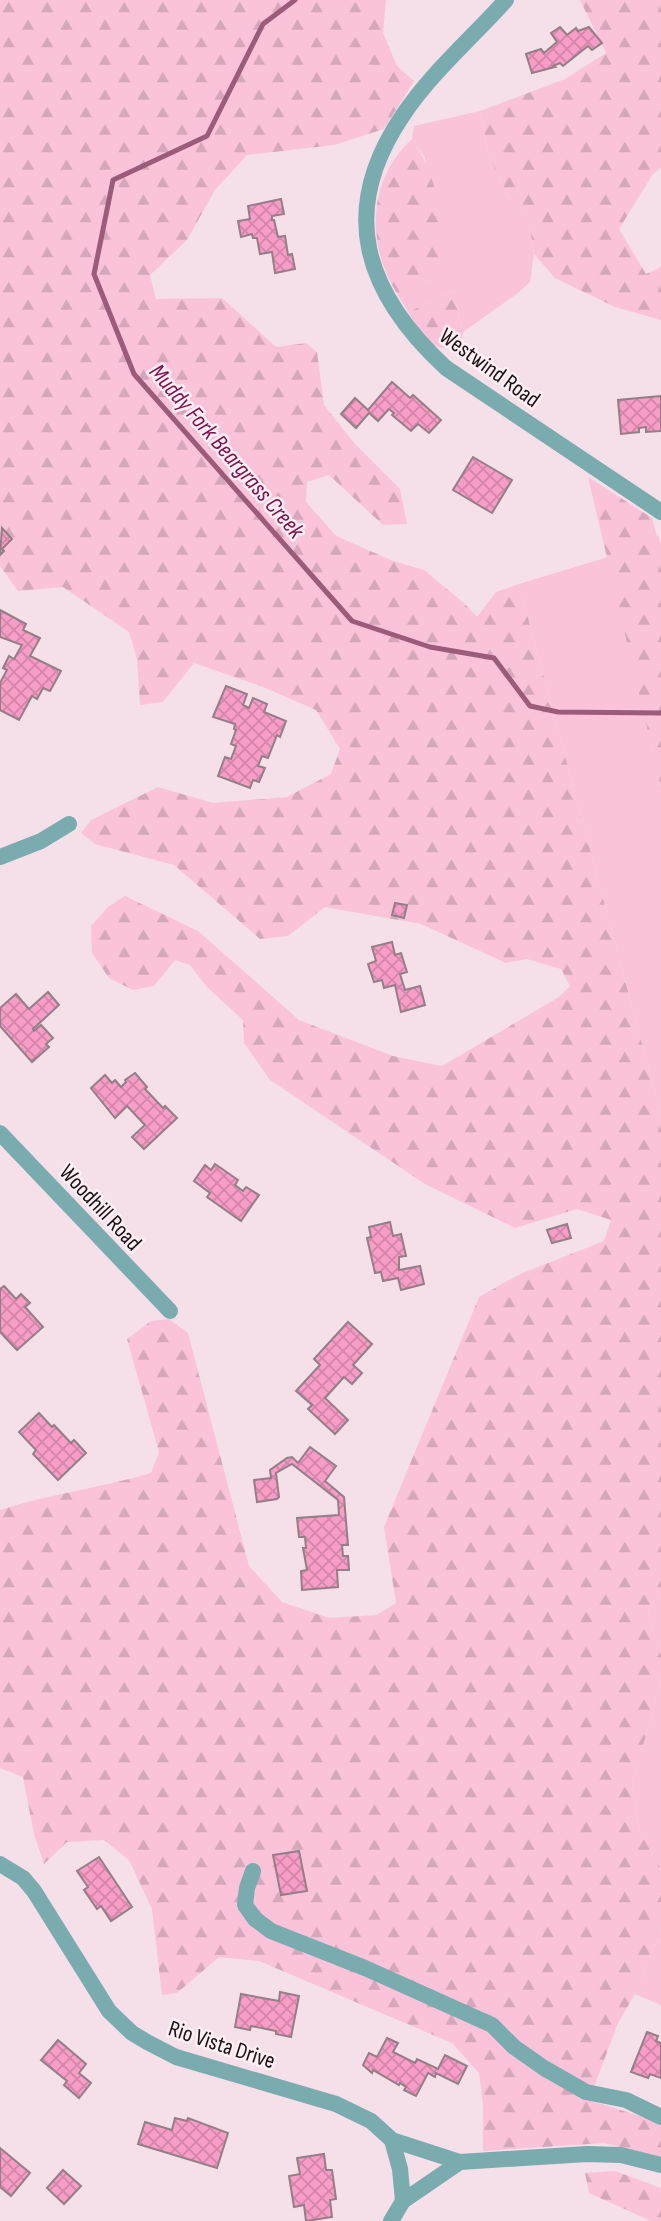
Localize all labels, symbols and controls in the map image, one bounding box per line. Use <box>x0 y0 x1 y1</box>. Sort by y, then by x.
street label: Westwind Road <box>434 322 545 414</box>
water label: Muddy Fork Beargrass Creek <box>143 358 311 545</box>
street label: Woodhill Road <box>53 1159 147 1257</box>
street label: Rio Vista Drive <box>165 2015 279 2075</box>

